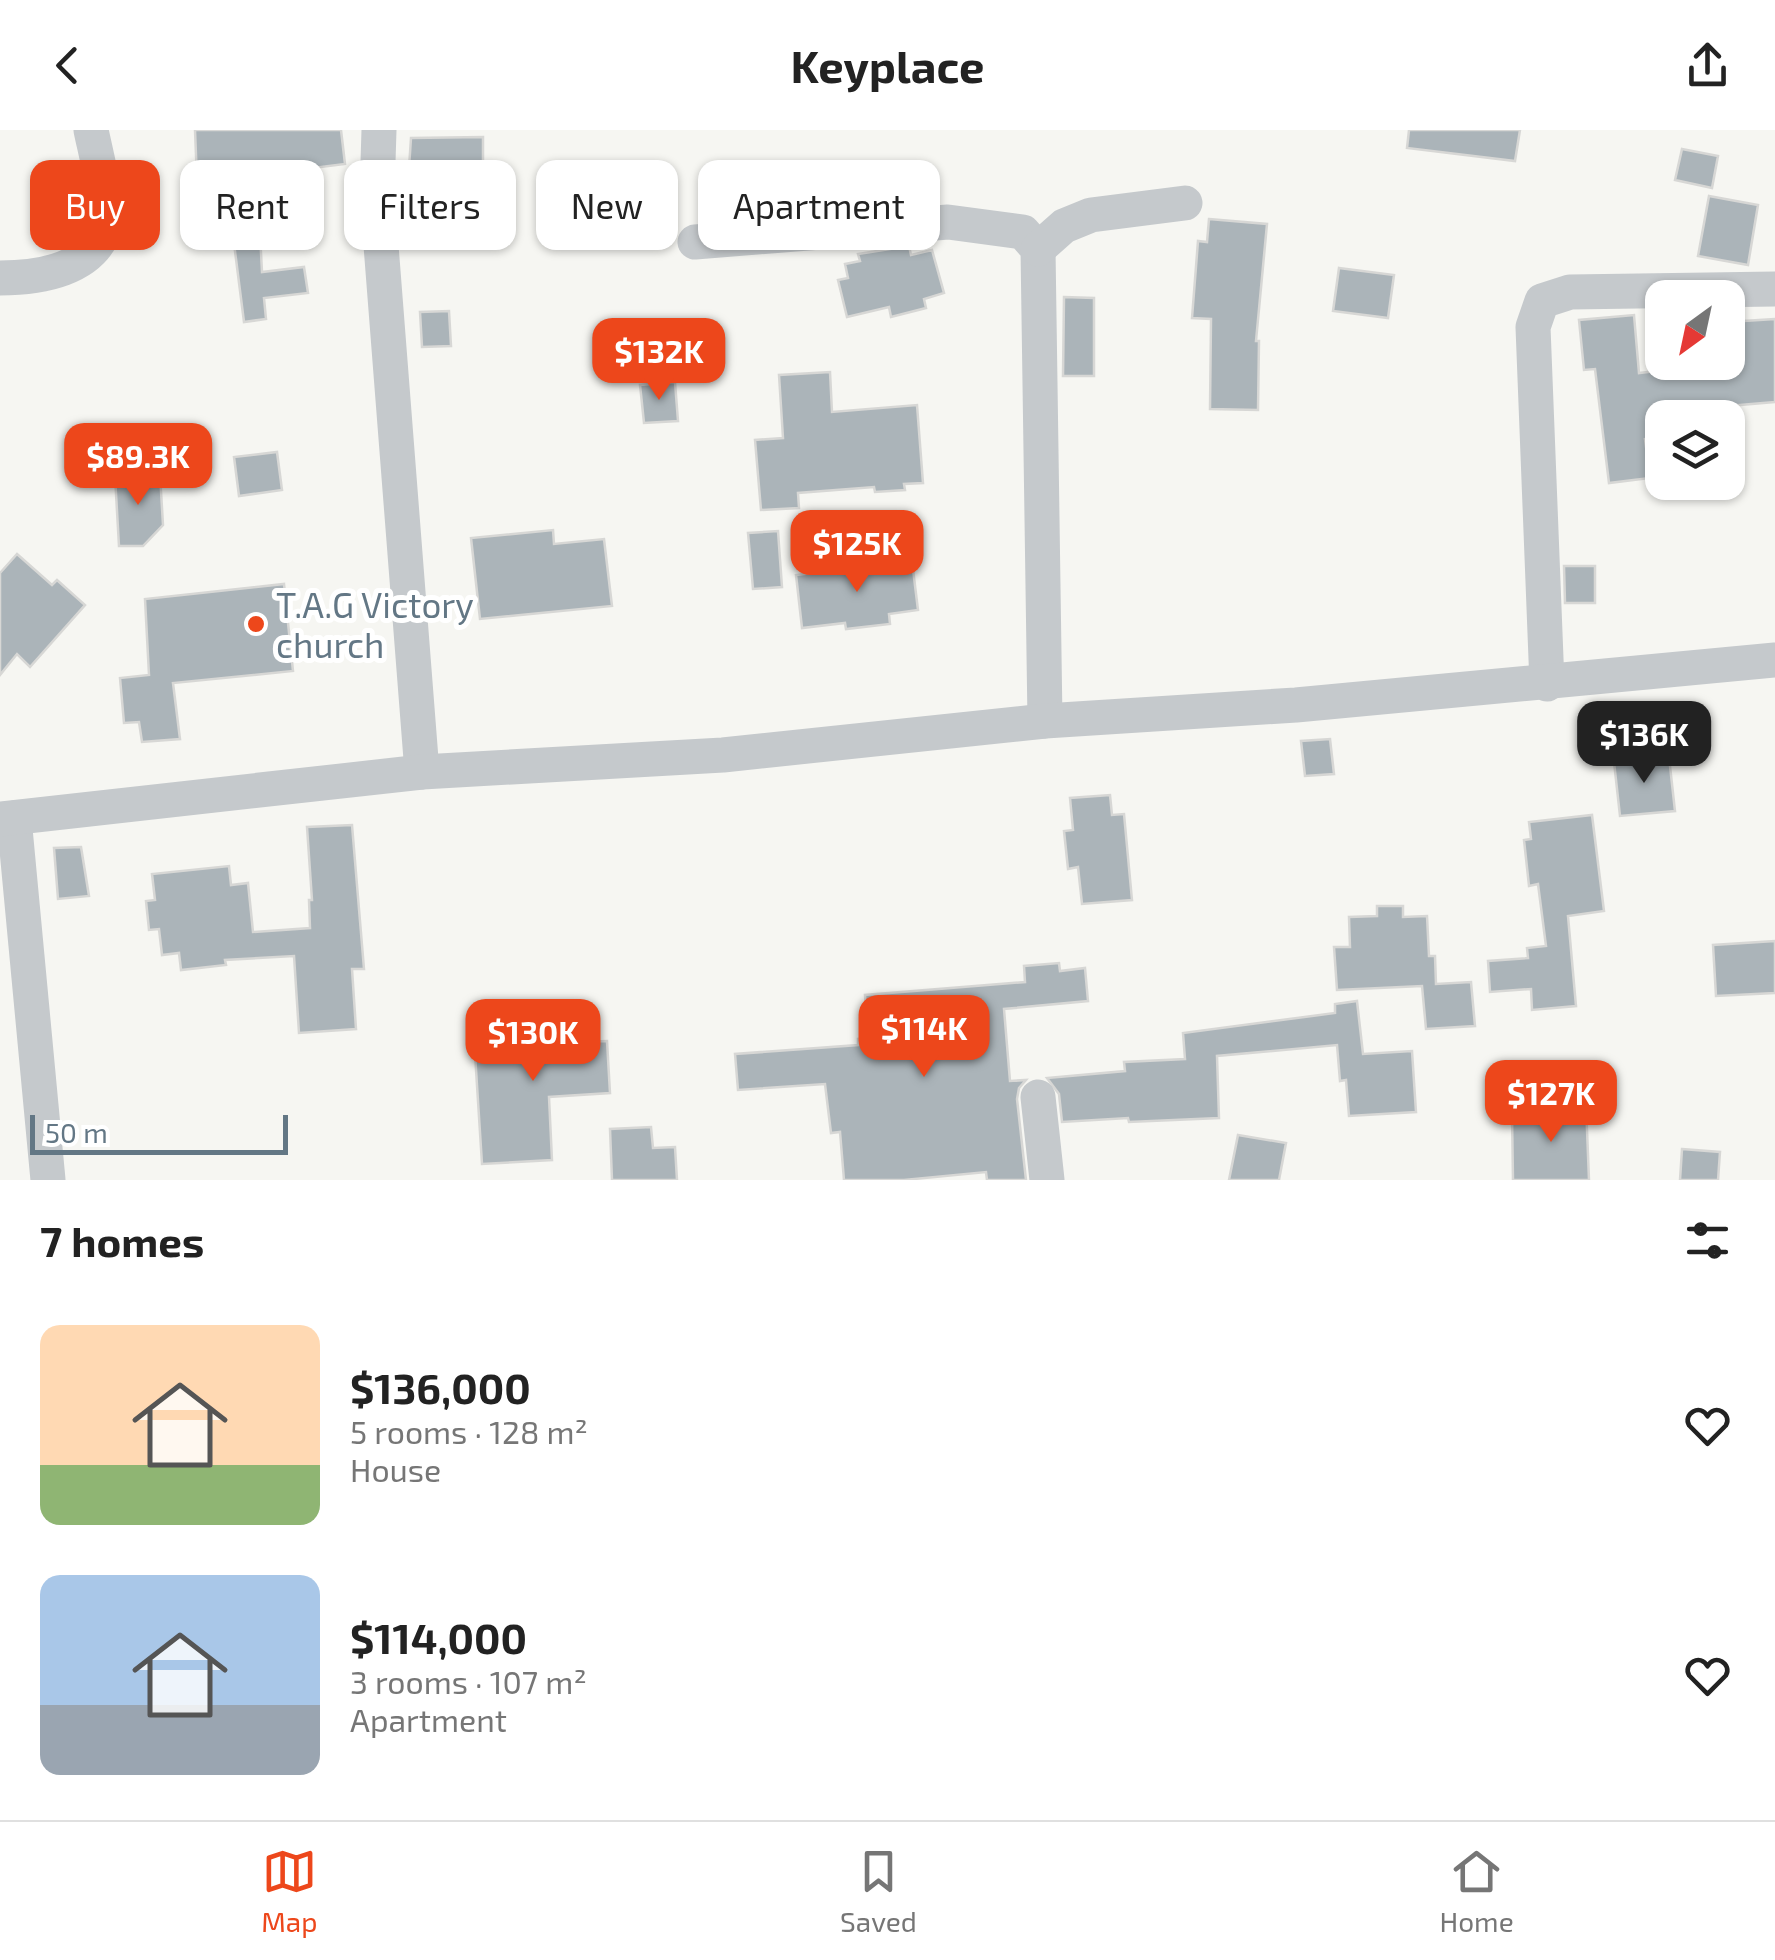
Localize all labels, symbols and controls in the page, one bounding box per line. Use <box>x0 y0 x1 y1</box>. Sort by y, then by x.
icon: back <box>40 38 95 93</box>
text: Keyplace <box>791 38 984 92</box>
icon: share <box>1680 38 1735 93</box>
chip: Buy <box>30 160 160 250</box>
chip: Rent <box>180 160 324 250</box>
chip: Filters <box>344 160 516 250</box>
chip: New <box>536 160 678 250</box>
chip: Apartment <box>698 160 940 250</box>
north arrow <box>1645 280 1745 380</box>
map controls <box>1645 280 1745 500</box>
pin: $132K <box>589 318 729 403</box>
text: $132K <box>614 331 704 369</box>
button: layers <box>1645 400 1745 500</box>
pin: $89.3K <box>57 423 219 508</box>
text: $89.3K <box>86 436 190 474</box>
pin: $125K <box>787 510 927 595</box>
text: $125K <box>813 523 901 561</box>
place label: T.A.G Victory church <box>276 583 474 665</box>
marker: T.A.G Victory church <box>245 613 267 635</box>
pin: $136K <box>1574 701 1714 786</box>
text: $136K <box>1599 714 1689 752</box>
pin: $114K <box>854 995 994 1080</box>
pin: $130K <box>463 999 603 1084</box>
text: $114K <box>881 1008 967 1046</box>
text: $130K <box>487 1012 579 1050</box>
pin: $127K <box>1481 1060 1621 1145</box>
text: $127K <box>1507 1073 1595 1111</box>
scale bar <box>30 1110 288 1154</box>
text: 50 m <box>45 1115 108 1149</box>
icon: filters <box>1680 1213 1735 1268</box>
text: 7 homes <box>40 1215 204 1265</box>
text: $136,000 <box>350 1362 531 1412</box>
icon: home <box>120 1365 240 1485</box>
icon: heart <box>1680 1398 1735 1453</box>
text: 5 rooms · 128 m² <box>350 1412 588 1450</box>
text: House <box>350 1450 441 1488</box>
text: $114,000 <box>350 1612 527 1662</box>
icon: home <box>120 1615 240 1735</box>
icon: heart <box>1680 1648 1735 1703</box>
text: 3 rooms · 107 m² <box>350 1662 587 1700</box>
text: Apartment <box>350 1700 507 1738</box>
tab: Map <box>261 1844 317 1938</box>
tab: Saved <box>840 1844 917 1938</box>
tab: Home <box>1440 1844 1514 1938</box>

